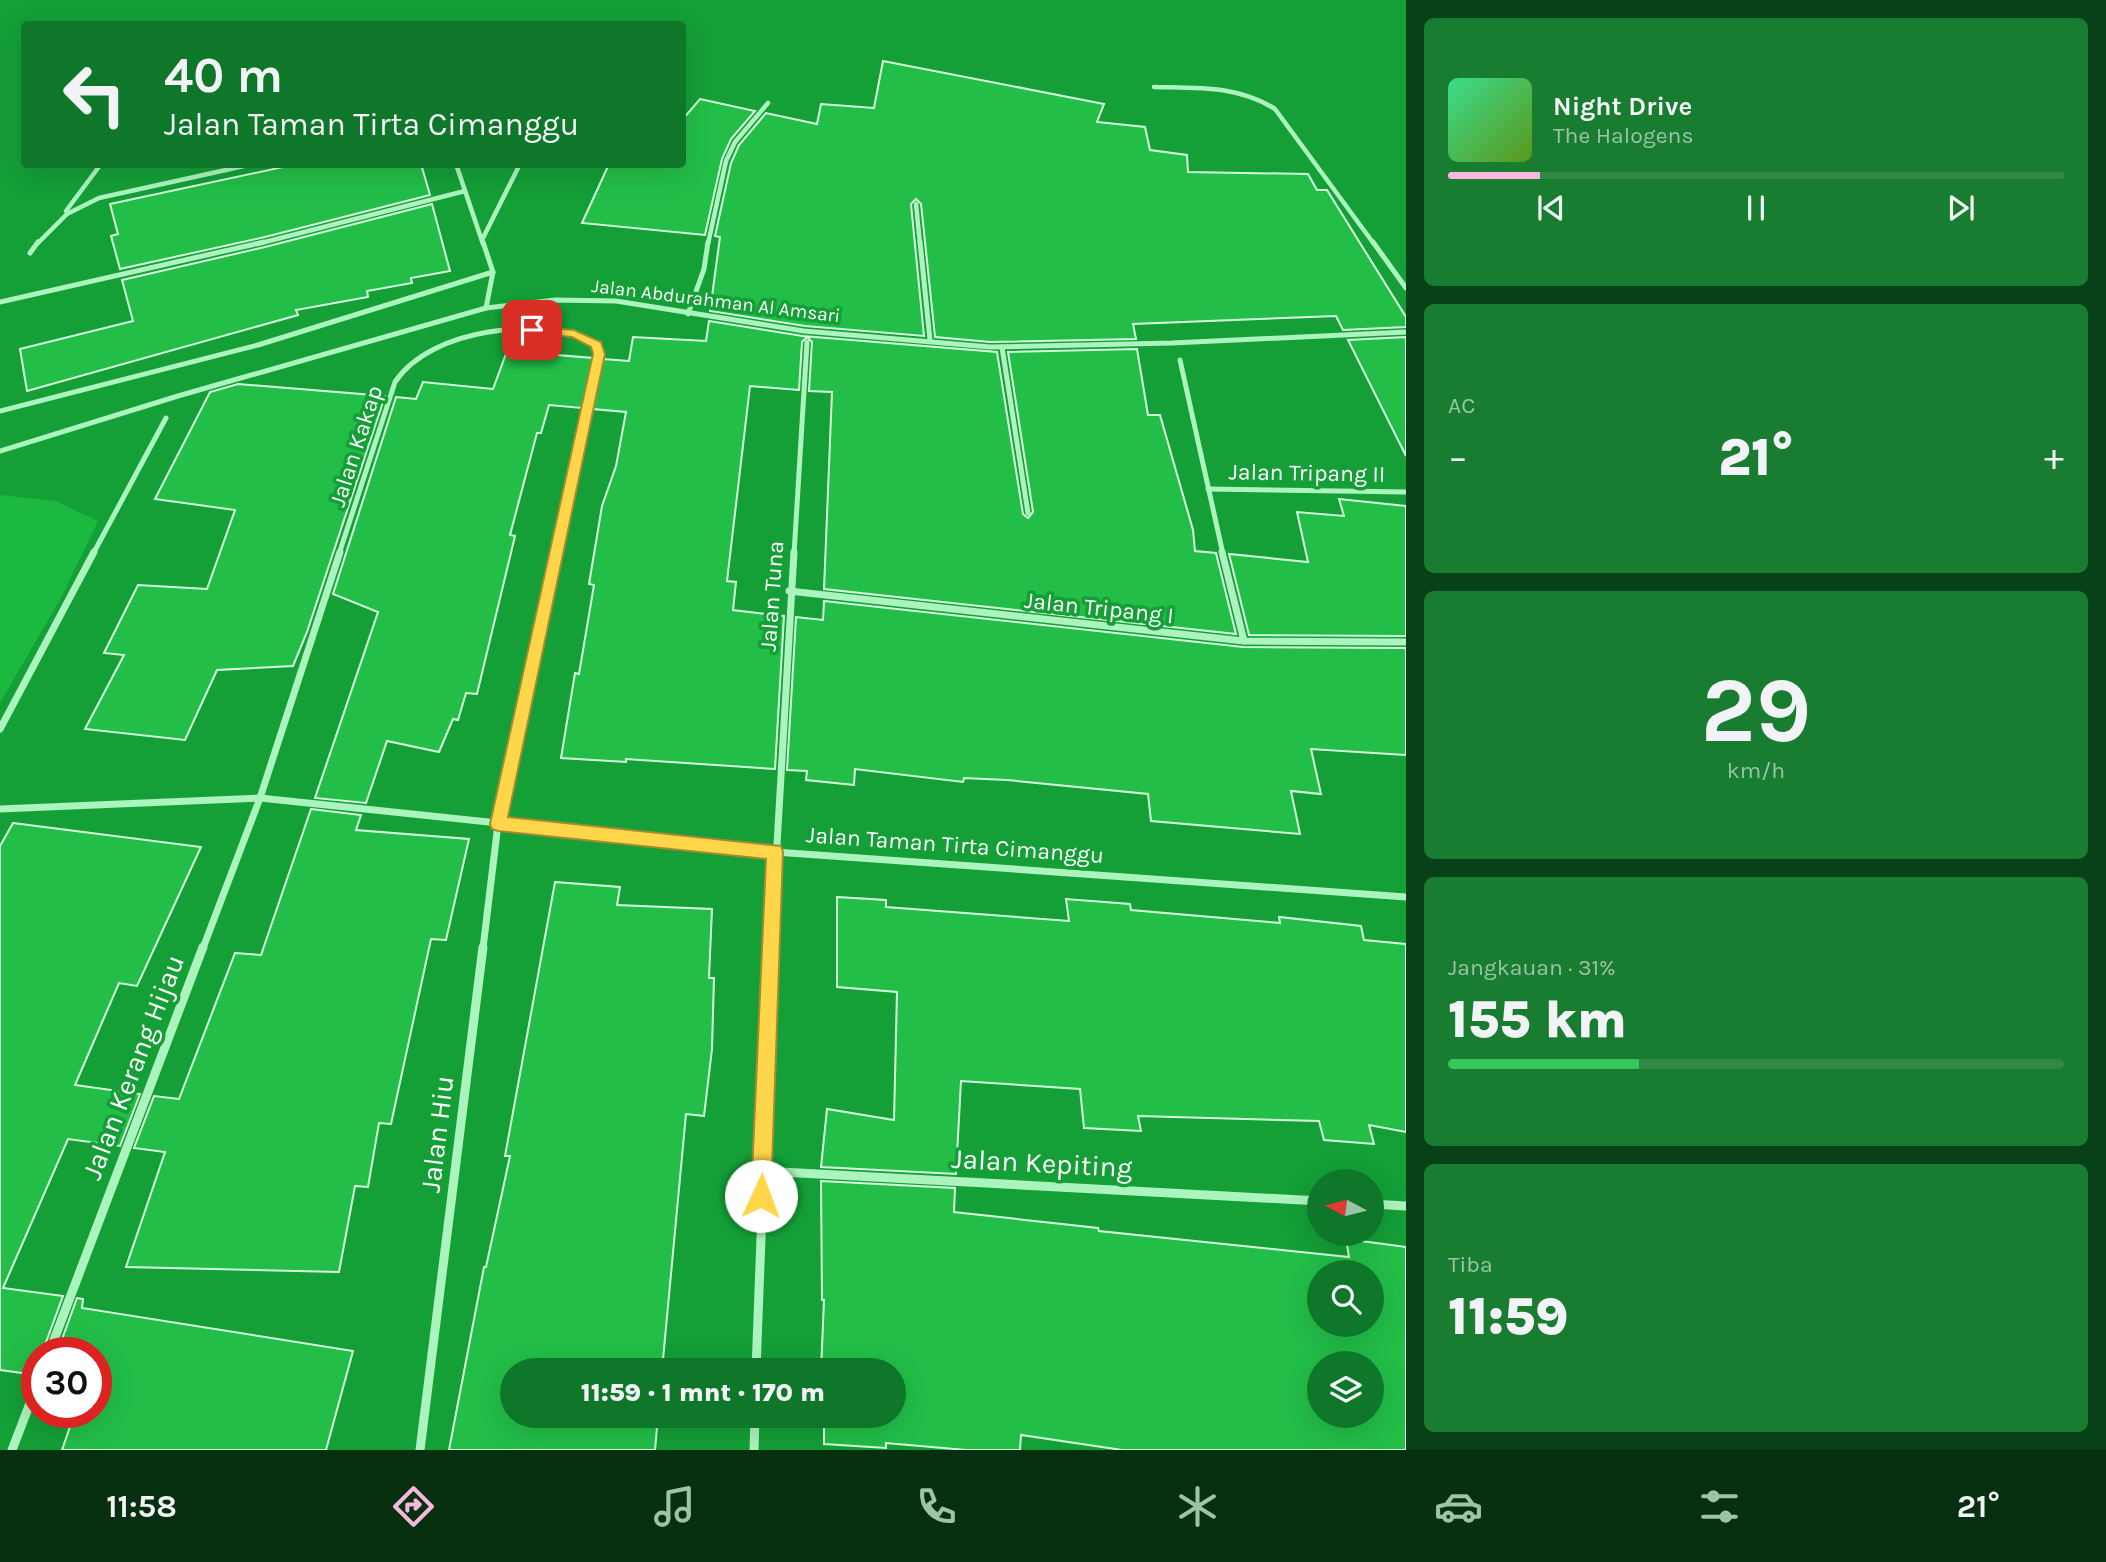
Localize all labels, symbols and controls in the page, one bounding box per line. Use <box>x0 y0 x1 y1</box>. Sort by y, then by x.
text: 40 m <box>164 47 283 104</box>
icon: left <box>49 49 140 140</box>
text: Night Drive <box>1553 91 1692 122</box>
text: Jalan Taman Tirta Cimanggu <box>164 106 579 143</box>
text: The Halogens <box>1553 122 1693 149</box>
icon: previous <box>1532 189 1570 227</box>
icon: pause <box>1737 189 1775 227</box>
icon: next <box>1942 189 1980 227</box>
street label: Jalan Abdurahman Al Amsari <box>590 275 842 327</box>
pin <box>502 300 562 360</box>
icon: arrive <box>513 311 551 349</box>
street label: Jalan Kakap <box>324 382 388 510</box>
text: AC <box>1448 392 1475 419</box>
text: 21° <box>1718 427 1794 488</box>
text: − <box>1448 435 1468 480</box>
text: + <box>2044 435 2064 480</box>
street label: Jalan Tripang II <box>1228 458 1386 488</box>
street label: Jalan Tuna <box>755 540 789 652</box>
street label: Jalan Tripang I <box>1023 587 1175 629</box>
text: 29 <box>1701 658 1811 764</box>
text: km/h <box>1727 757 1785 784</box>
street label: Jalan Taman Tirta Cimanggu <box>805 821 1105 869</box>
street label: Jalan Kerang Hijau <box>75 950 191 1184</box>
text: Jangkauan · 31% <box>1448 954 1616 981</box>
text: 155 km <box>1448 989 1627 1050</box>
street label: Jalan Hiu <box>413 1074 461 1194</box>
street label: Jalan Kepiting <box>951 1142 1134 1184</box>
position arrow <box>724 1159 798 1233</box>
north arrow <box>1307 1169 1384 1246</box>
map controls <box>1307 1169 1384 1428</box>
text: Tiba <box>1448 1251 1493 1278</box>
button: search <box>1307 1260 1384 1337</box>
text: 11:59 <box>1448 1286 1569 1347</box>
speed limit sign: 30 <box>21 1337 112 1428</box>
button: layers <box>1307 1351 1384 1428</box>
text: 11:59 · 1 mnt · 170 m <box>581 1377 825 1408</box>
icon: directions <box>389 1482 438 1531</box>
icon: music <box>650 1482 699 1531</box>
icon: phone <box>912 1482 961 1531</box>
icon: climate <box>1173 1482 1222 1531</box>
icon: car <box>1434 1482 1483 1531</box>
icon: filters <box>1695 1482 1744 1531</box>
text: 11:58 <box>106 1488 177 1525</box>
text: 21° <box>1957 1488 2000 1525</box>

